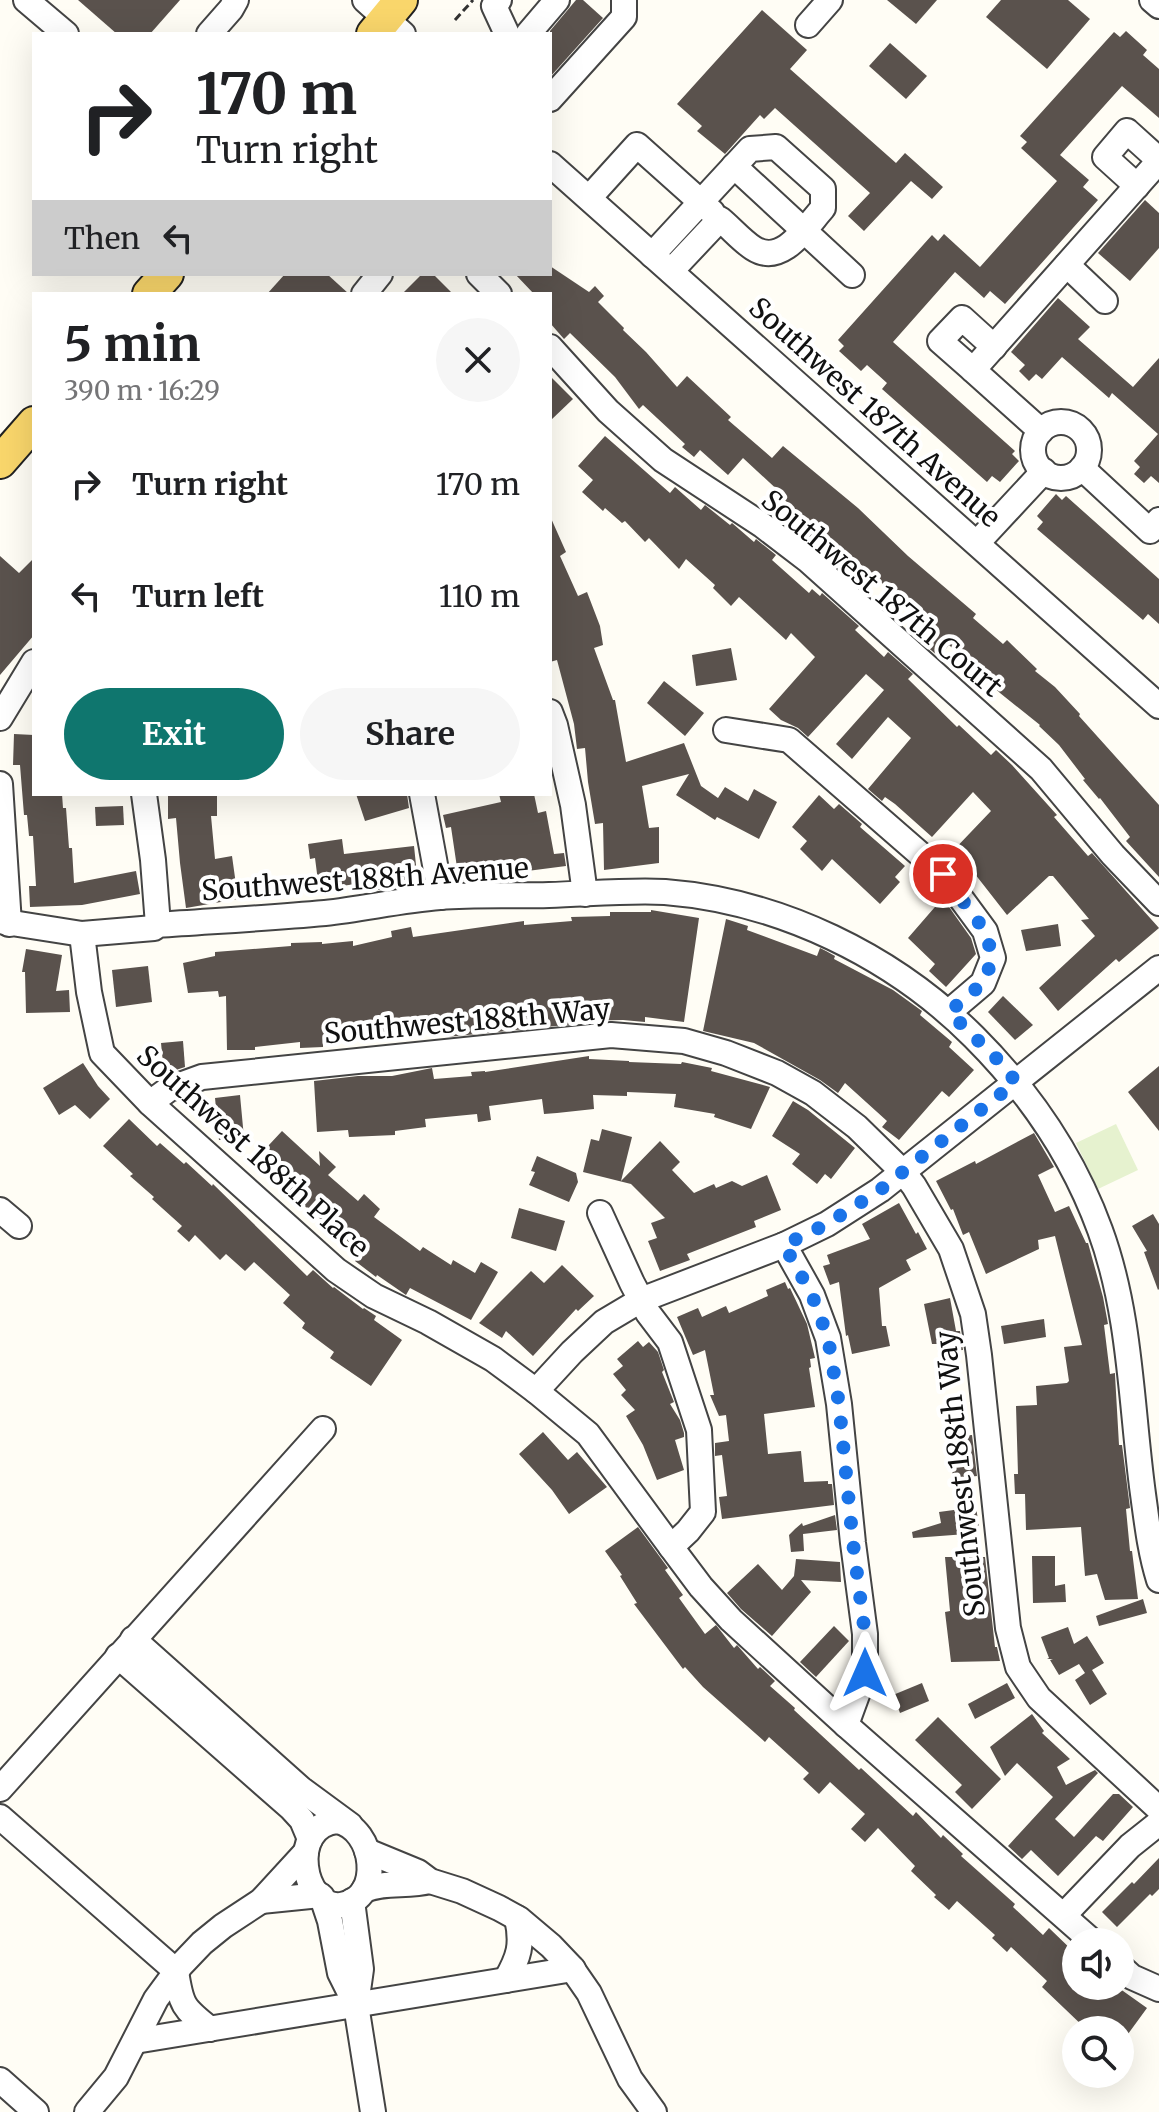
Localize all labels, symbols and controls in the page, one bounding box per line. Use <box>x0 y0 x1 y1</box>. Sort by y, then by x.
text: 170 m <box>196 59 357 129</box>
icon: right <box>64 64 168 168</box>
text: Turn right <box>196 128 378 173</box>
icon: left <box>156 216 200 260</box>
text: Then <box>64 219 140 257</box>
street label: Southwest 187th Avenue <box>742 289 1008 535</box>
text: 5 min <box>64 314 201 374</box>
button: close <box>436 318 520 402</box>
text: 390 m · 16:29 <box>64 374 220 407</box>
icon: right <box>64 462 108 506</box>
text: Turn right <box>132 465 288 503</box>
text: 170 m <box>436 465 520 503</box>
street label: Southwest 187th Court <box>754 482 1010 704</box>
icon: left <box>64 574 108 618</box>
text: Turn left <box>132 577 264 615</box>
text: 110 m <box>439 577 520 615</box>
button: Exit <box>64 688 284 780</box>
button: Share <box>300 688 520 780</box>
pin <box>909 840 977 908</box>
street label: Southwest 188th Avenue <box>200 850 530 908</box>
icon: arrive <box>921 852 965 896</box>
street label: Southwest 188th Way <box>322 990 612 1051</box>
street label: Southwest 188th Place <box>130 1037 376 1265</box>
street label: Southwest 188th Way <box>927 1328 993 1619</box>
position arrow <box>823 1631 907 1715</box>
map controls <box>1062 1928 1134 2088</box>
button: sound <box>1062 1928 1134 2000</box>
button: search <box>1062 2016 1134 2088</box>

